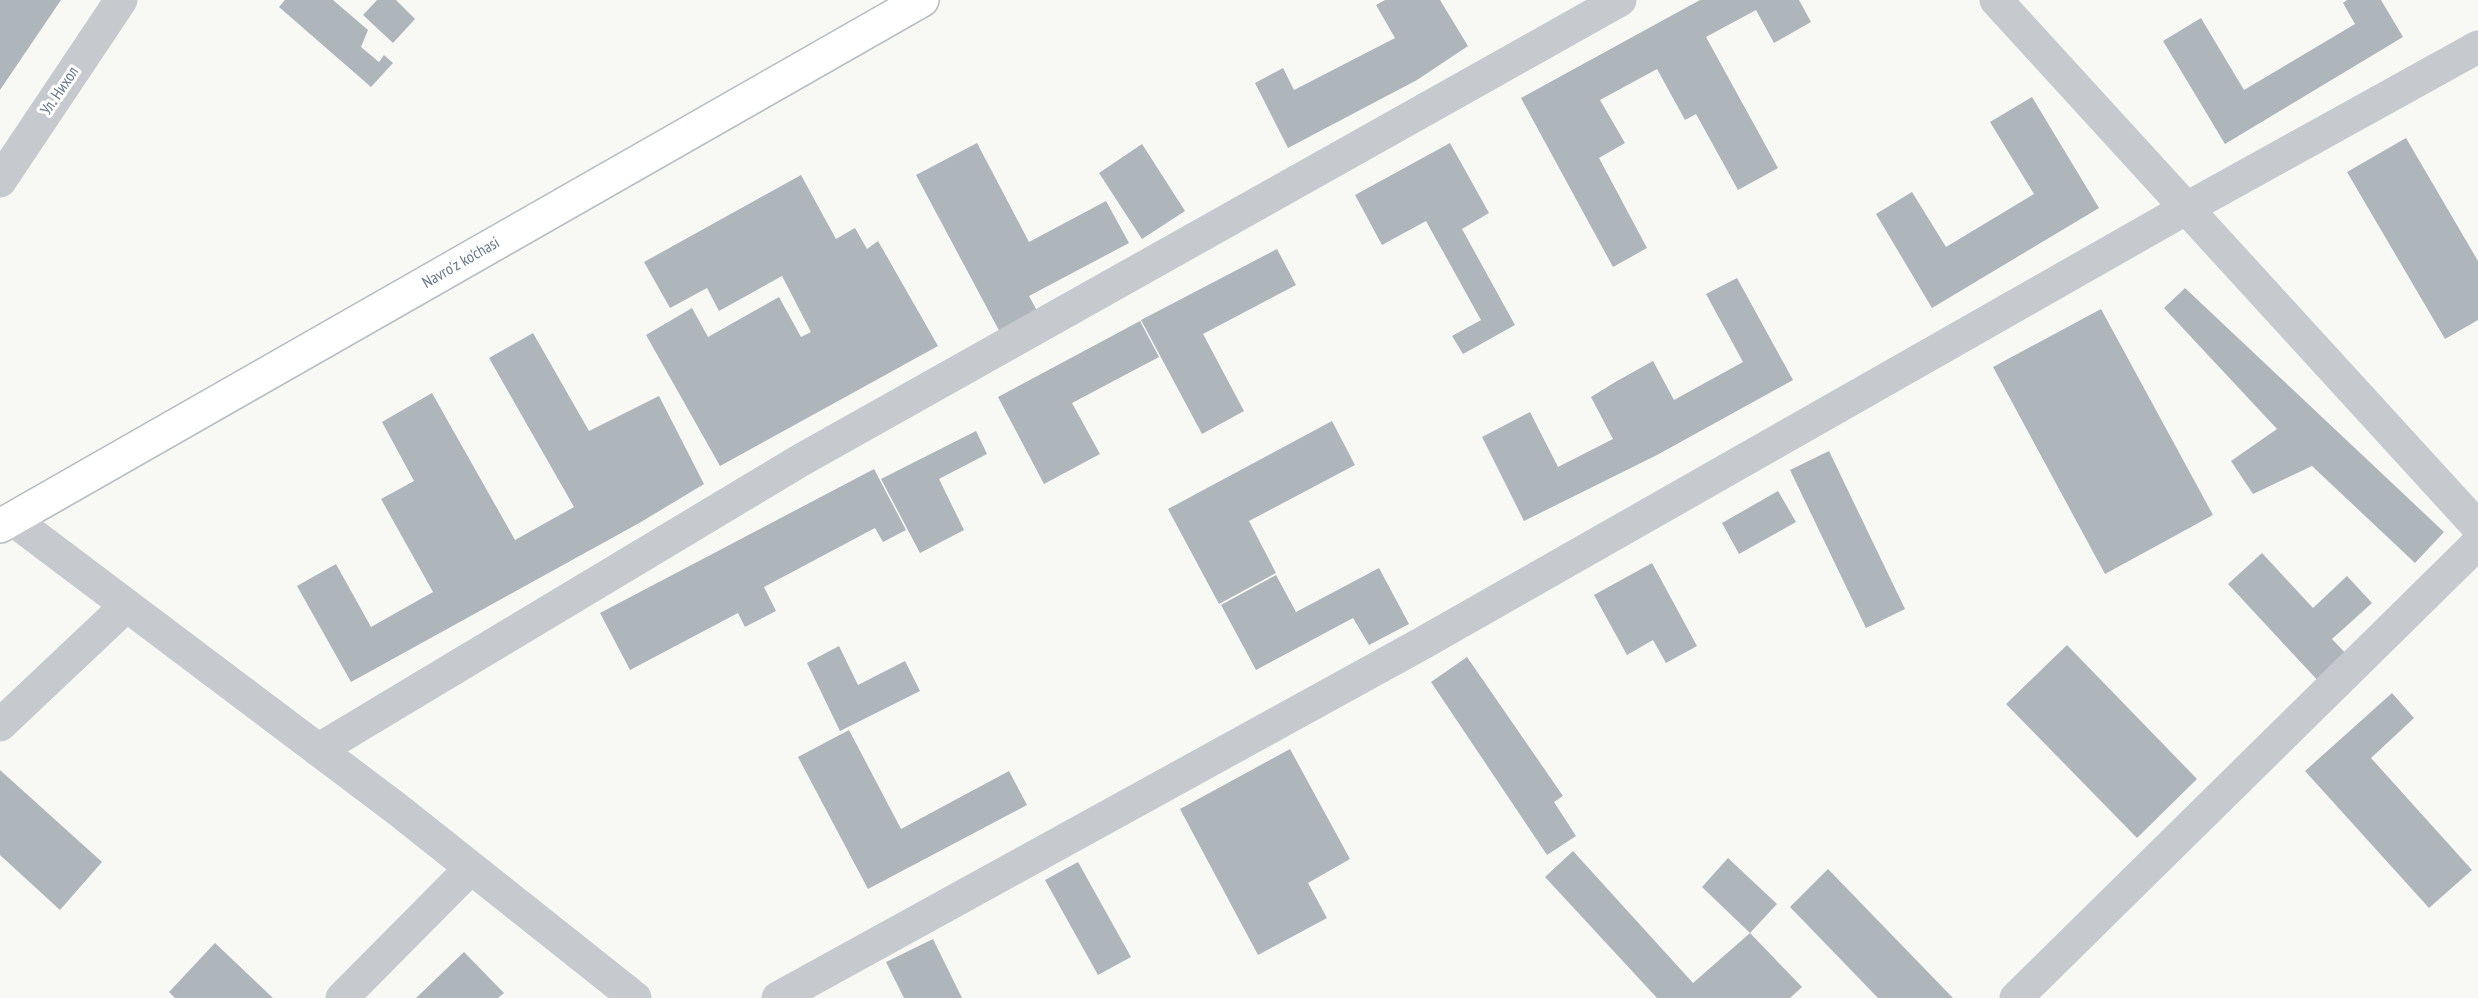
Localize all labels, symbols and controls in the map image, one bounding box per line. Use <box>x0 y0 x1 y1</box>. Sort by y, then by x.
street label: Ул. Нихол <box>37 63 83 119</box>
street label: Navro'z ko'chasi <box>419 233 503 293</box>

